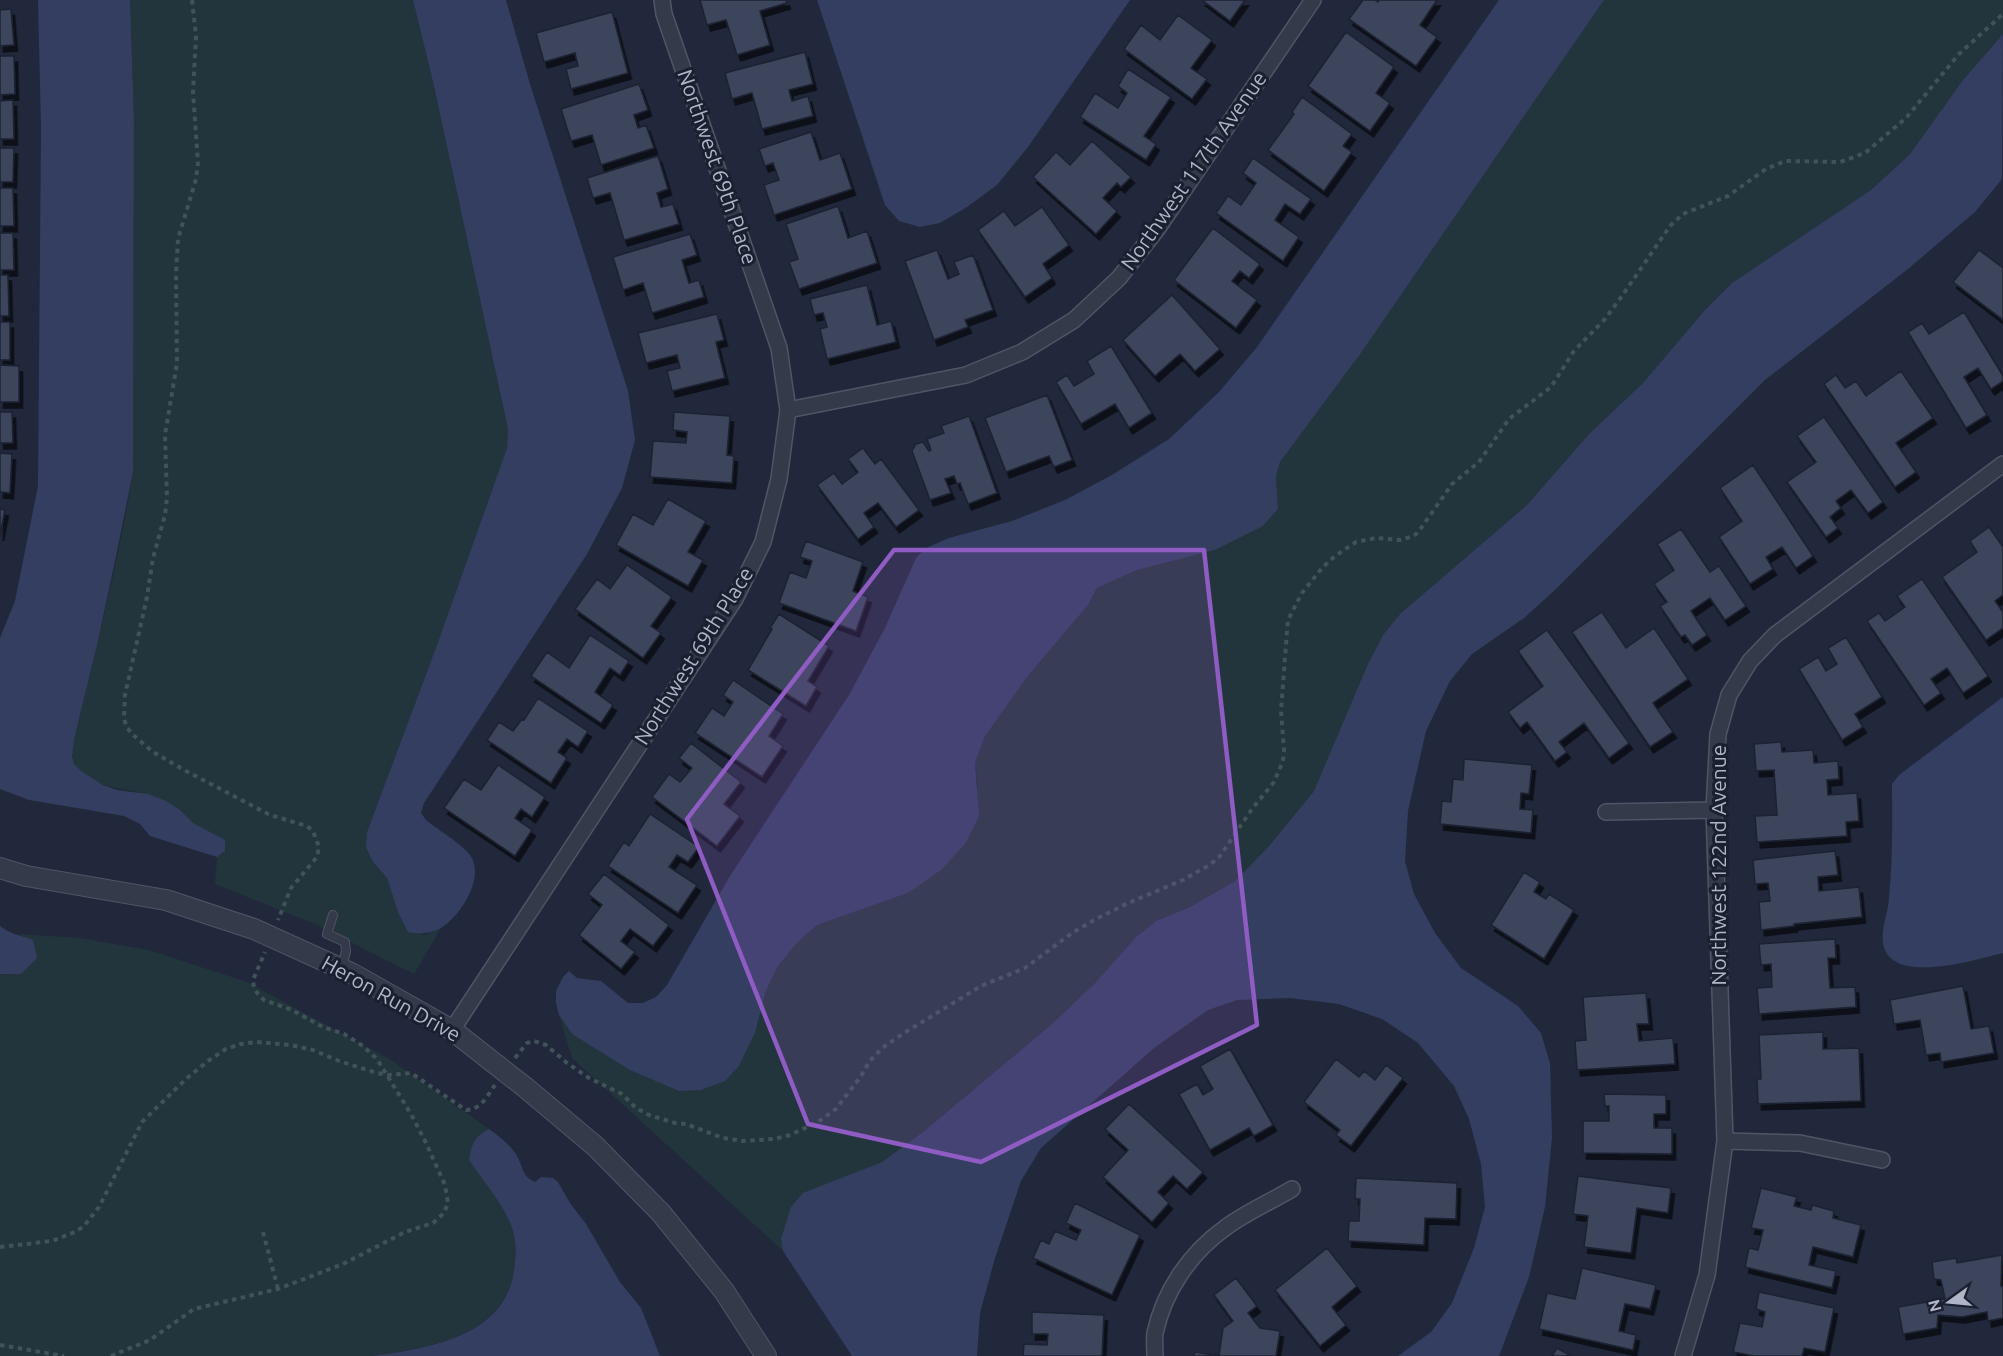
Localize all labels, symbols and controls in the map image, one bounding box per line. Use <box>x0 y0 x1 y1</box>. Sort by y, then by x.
street label: Northwest 69th Place <box>673 66 763 267</box>
street label: Northwest 117th Avenue <box>1115 67 1271 274</box>
street label: Northwest 69th Place <box>629 562 757 749</box>
street label: Northwest 122nd Avenue <box>1706 745 1730 985</box>
street label: Heron Run Drive <box>318 950 465 1046</box>
north arrow <box>1919 1272 1979 1332</box>
text: N <box>1924 1298 1945 1314</box>

